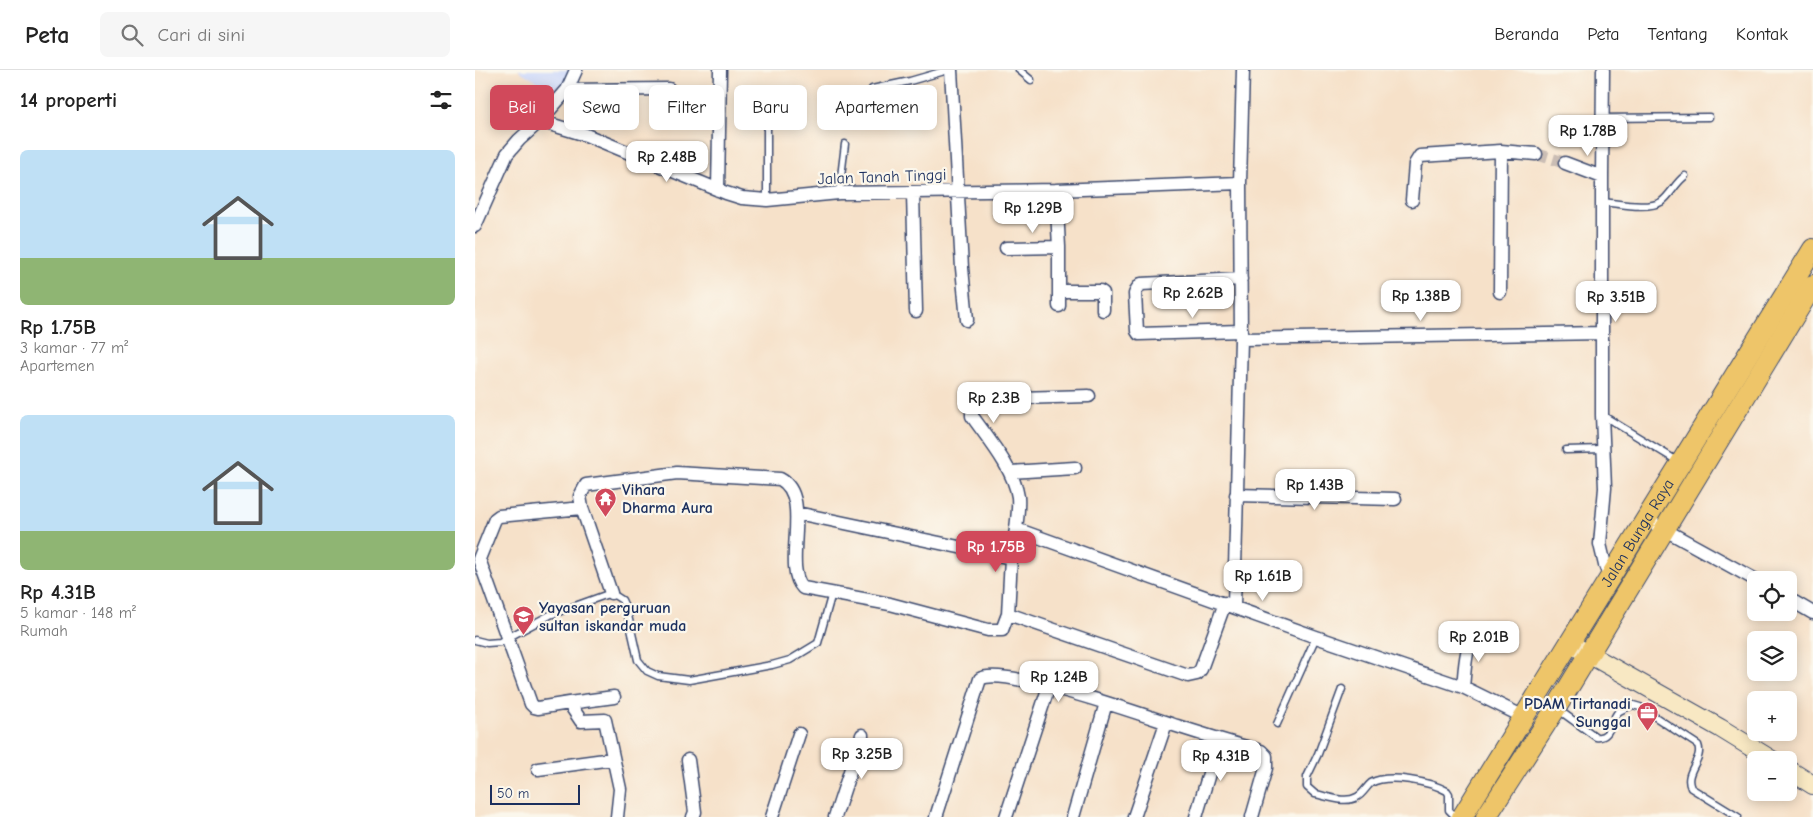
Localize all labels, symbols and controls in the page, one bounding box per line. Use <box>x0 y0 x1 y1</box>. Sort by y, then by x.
search box <box>100 12 450 57</box>
text: Peta <box>25 21 70 49</box>
icon: search <box>118 21 146 49</box>
text: Cari di sini <box>158 24 245 46</box>
text: Beranda <box>1494 24 1559 45</box>
text: Peta <box>1587 24 1619 45</box>
text: Tentang <box>1647 24 1708 45</box>
text: Kontak <box>1736 24 1788 45</box>
chip: Beli <box>490 85 554 130</box>
chip: Sewa <box>564 85 639 130</box>
chip: Filter <box>649 85 724 130</box>
chip: Baru <box>734 85 807 130</box>
chip: Apartemen <box>817 85 937 130</box>
icon: filters <box>427 86 455 114</box>
text: 14 properti <box>20 88 117 112</box>
pin: Rp 1.78B <box>1536 114 1640 157</box>
text: Rp 1.78B <box>1559 122 1617 140</box>
pin: Rp 2.48B <box>615 140 719 183</box>
text: Rp 2.48B <box>637 148 697 166</box>
street label: Jalan Tanah Tinggi <box>817 166 947 188</box>
icon: home <box>193 183 283 273</box>
pin: Rp 1.29B <box>981 191 1085 234</box>
text: Rp 1.29B <box>1004 199 1062 217</box>
pin: Rp 2.62B <box>1141 276 1245 319</box>
pin: Rp 1.38B <box>1369 280 1473 322</box>
pin: Rp 3.51B <box>1564 280 1668 323</box>
text: Rp 2.62B <box>1163 284 1223 302</box>
text: Rp 1.38B <box>1392 287 1450 305</box>
text: Rp 3.51B <box>1587 288 1645 306</box>
text: Rp 1.75B <box>20 315 96 339</box>
text: 3 kamar · 77 m² <box>20 339 128 357</box>
text: Apartemen <box>20 357 95 375</box>
pin: Rp 2.3B <box>948 382 1040 424</box>
text: Rp 2.3B <box>968 389 1020 407</box>
icon: home <box>193 448 283 538</box>
pin: Rp 1.43B <box>1263 468 1367 511</box>
text: Rp 1.43B <box>1286 476 1344 494</box>
street label: Jalan Bunga Raya <box>1598 476 1678 590</box>
place label: Vihara Dharma Aura <box>622 481 713 517</box>
temple icon: Vihara Dharma Aura <box>594 487 618 518</box>
pin: Rp 1.75B <box>944 530 1048 573</box>
text: Rp 1.75B <box>967 538 1025 556</box>
pin: Rp 1.61B <box>1211 560 1315 602</box>
text: Rp 1.61B <box>1235 567 1291 585</box>
map controls <box>1747 571 1797 801</box>
button: locate <box>1747 571 1797 621</box>
text: Rp 4.31B <box>20 580 96 604</box>
place label: Yayasan perguruan sultan iskandar muda <box>539 599 686 635</box>
text: 5 kamar · 148 m² <box>20 604 136 622</box>
school or university icon: Yayasan perguruan sultan iskandar muda <box>511 605 535 636</box>
pin: Rp 2.01B <box>1427 620 1531 663</box>
text: Rumah <box>20 622 68 640</box>
text: Rp 2.01B <box>1449 628 1509 646</box>
button: layers <box>1747 631 1797 681</box>
pin: Rp 1.24B <box>1007 660 1111 703</box>
text: Rp 1.24B <box>1030 668 1088 686</box>
button: + <box>1747 691 1797 741</box>
place label: PDAM Tirtanadi Sunggal <box>1524 695 1631 731</box>
office icon: PDAM Tirtanadi Sunggal <box>1635 701 1659 732</box>
pin: Rp 3.25B <box>810 738 914 780</box>
pin: Rp 4.31B <box>1169 740 1273 782</box>
text: Rp 3.25B <box>832 745 892 763</box>
text: Rp 4.31B <box>1192 747 1250 765</box>
button: − <box>1747 751 1797 801</box>
scale bar <box>490 782 580 805</box>
text: 50 m <box>497 785 529 802</box>

